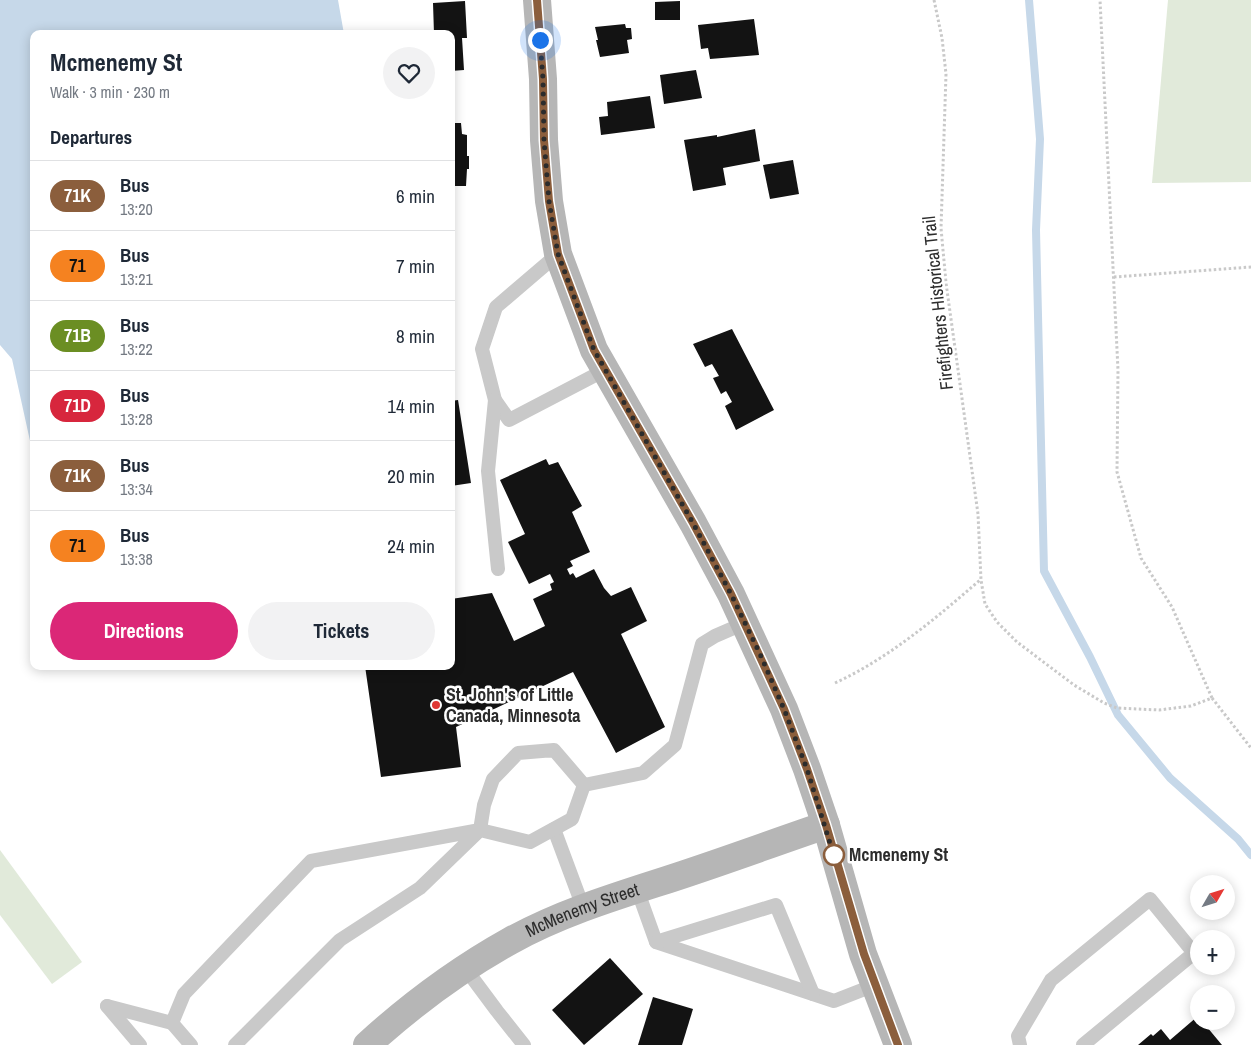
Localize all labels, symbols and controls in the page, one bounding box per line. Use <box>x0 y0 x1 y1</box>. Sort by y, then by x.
your location <box>528 28 553 53</box>
text: Mcmenemy St <box>50 46 182 78</box>
button: heart <box>383 47 435 99</box>
text: Walk · 3 min · 230 m <box>50 81 170 103</box>
text: Departures <box>50 124 132 150</box>
text: Bus <box>120 172 149 198</box>
text: 71K <box>64 183 91 208</box>
text: 6 min <box>396 183 435 209</box>
text: 13:20 <box>120 198 153 220</box>
street label: Firefighters Historical Trail <box>916 215 959 391</box>
text: Bus <box>120 242 149 268</box>
text: 71 <box>69 253 86 278</box>
text: 7 min <box>396 253 435 279</box>
text: 13:21 <box>120 268 153 290</box>
text: Bus <box>120 312 149 338</box>
text: 71B <box>64 323 91 348</box>
text: 8 min <box>396 323 435 349</box>
text: 13:22 <box>120 338 153 360</box>
text: Bus <box>120 382 149 408</box>
text: 71D <box>64 393 91 418</box>
text: 14 min <box>387 393 435 419</box>
text: 13:28 <box>120 408 153 430</box>
text: Bus <box>120 452 149 478</box>
text: 71K <box>64 463 91 488</box>
text: 20 min <box>387 463 435 489</box>
text: 13:34 <box>120 478 153 500</box>
text: Bus <box>120 522 149 548</box>
text: 71 <box>69 533 86 558</box>
text: 24 min <box>387 533 435 559</box>
text: 13:38 <box>120 548 153 570</box>
button: Directions <box>50 602 238 660</box>
button: Tickets <box>248 602 435 660</box>
place label: St. John's of Little Canada, Minnesota <box>446 682 581 728</box>
marker: St. John's of Little Canada, Minnesota <box>430 699 442 711</box>
place label: Mcmenemy St <box>849 842 948 867</box>
marker: Mcmenemy St <box>823 844 845 866</box>
north arrow <box>1190 875 1235 920</box>
map controls <box>1190 875 1235 1030</box>
street label: McMenemy Street <box>521 877 642 943</box>
button: + <box>1190 930 1235 975</box>
button: − <box>1190 985 1235 1030</box>

